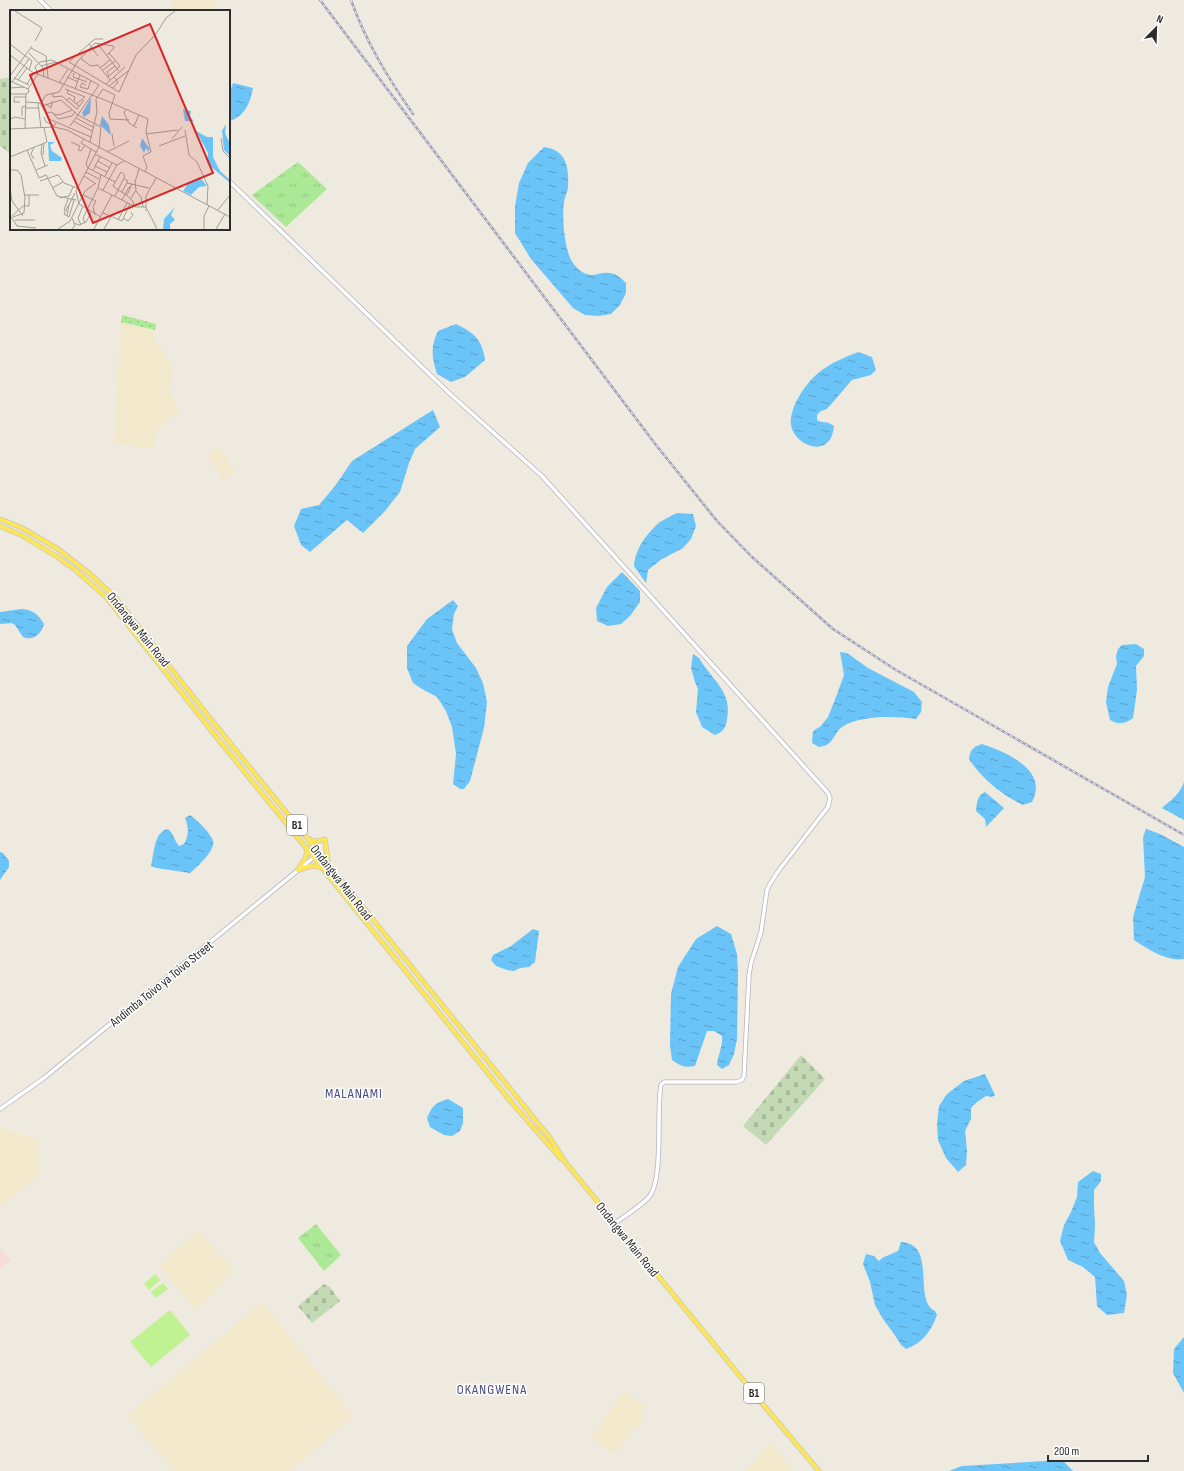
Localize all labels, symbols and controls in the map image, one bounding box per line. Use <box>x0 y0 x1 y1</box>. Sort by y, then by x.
north arrow <box>1136 8 1176 48</box>
inset map <box>10 10 230 230</box>
text: N <box>1154 12 1165 26</box>
street label: Ondangwa Main Road <box>103 589 173 670</box>
road number: B1 <box>287 815 307 835</box>
street label: Ondangwa Main Road <box>307 842 376 924</box>
street label: Andimba Toivo ya Toivo Street <box>106 937 217 1031</box>
district label: MALANAMI <box>325 1085 383 1102</box>
street label: Ondangwa Main Road <box>592 1199 662 1280</box>
district label: OKANGWENA <box>457 1381 527 1398</box>
road number: B1 <box>744 1383 764 1403</box>
scale bar <box>1048 1437 1148 1463</box>
text: 200 m <box>1054 1444 1080 1459</box>

